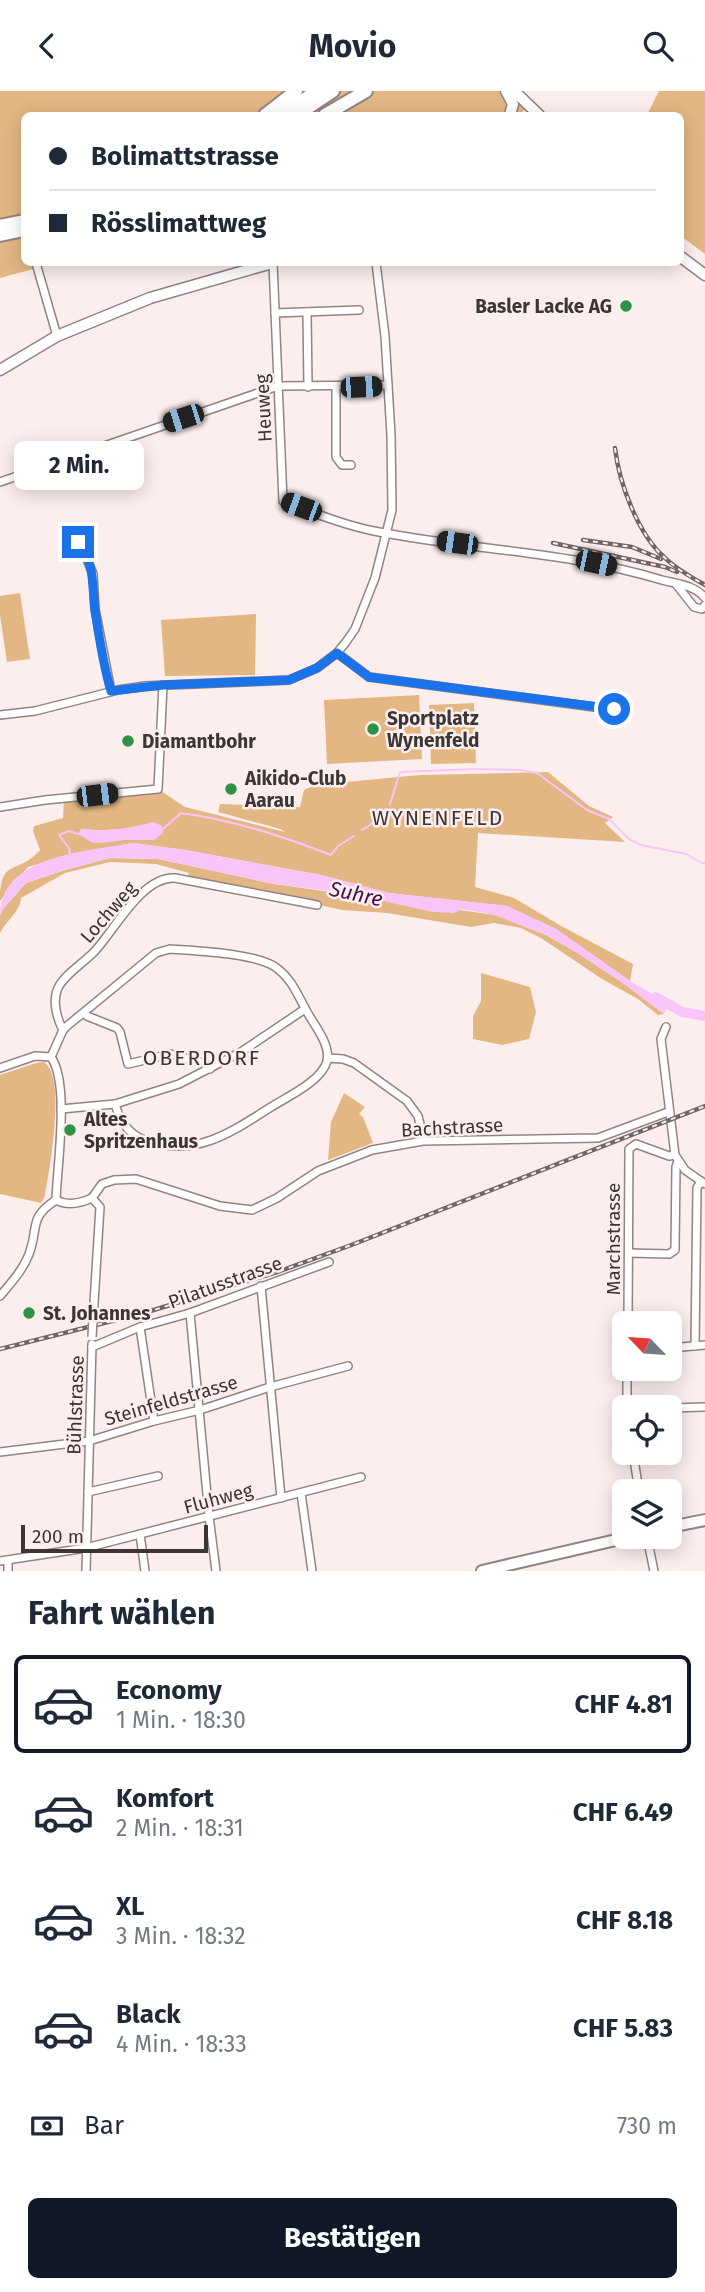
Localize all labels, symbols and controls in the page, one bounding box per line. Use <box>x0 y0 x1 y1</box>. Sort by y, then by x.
icon: back <box>28 27 66 65</box>
text: Movio <box>309 27 396 65</box>
icon: search <box>639 27 677 65</box>
text: Bolimattstrasse <box>91 141 279 172</box>
text: Rösslimattweg <box>91 208 266 239</box>
place label: Basler Lacke AG <box>475 295 612 318</box>
marker: Basler Lacke AG <box>618 298 634 314</box>
street label: Heuweg <box>250 373 277 443</box>
car <box>340 376 383 398</box>
car <box>160 402 207 434</box>
callout: 2 Min. <box>13 441 143 489</box>
text: 2 Min. <box>49 451 109 479</box>
car <box>278 490 325 524</box>
route end <box>62 526 94 558</box>
car <box>435 530 480 556</box>
car <box>574 548 619 578</box>
route start <box>598 693 630 725</box>
place label: Sportplatz Wynenfeld <box>387 707 479 752</box>
marker: Sportplatz Wynenfeld <box>365 721 381 737</box>
place label: Diamantbohr <box>142 730 256 753</box>
marker: Diamantbohr <box>120 733 136 749</box>
place label: Aikido-Club Aarau <box>244 767 346 812</box>
marker: Aikido-Club Aarau <box>223 781 239 797</box>
car <box>75 782 120 808</box>
district label: WYNENFELD <box>372 805 504 831</box>
water label: Suhre <box>326 875 385 912</box>
street label: Lochweg <box>75 877 141 948</box>
district label: OBERDORF <box>143 1045 261 1071</box>
place label: Altes Spritzenhaus <box>83 1108 198 1153</box>
street label: Bachstrasse <box>400 1113 504 1142</box>
marker: Altes Spritzenhaus <box>62 1122 78 1138</box>
street label: Marchstrasse <box>602 1183 625 1295</box>
street label: Pilatusstrasse <box>165 1251 285 1314</box>
place label: St. Johannes <box>43 1302 151 1325</box>
marker: St. Johannes <box>21 1305 37 1321</box>
north arrow <box>612 1311 682 1381</box>
map controls <box>612 1311 682 1549</box>
street label: Bühlstrasse <box>62 1355 89 1455</box>
street label: Steinfeldstrasse <box>102 1370 240 1431</box>
button: locate <box>612 1395 682 1465</box>
street label: Fluhweg <box>181 1478 255 1519</box>
button: layers <box>612 1479 682 1549</box>
scale bar <box>21 1522 208 1554</box>
text: 200 m <box>32 1525 84 1548</box>
text: Fahrt wählen <box>28 1594 215 1632</box>
icon: car <box>32 1673 95 1736</box>
text: Economy <box>116 1675 222 1706</box>
text: CHF 4.81 <box>575 1689 673 1720</box>
text: 1 Min. · 18:30 <box>116 1706 246 1734</box>
icon: car <box>32 1781 95 1844</box>
text: Komfort <box>116 1783 214 1814</box>
text: CHF 6.49 <box>573 1797 673 1828</box>
text: 2 Min. · 18:31 <box>116 1814 244 1842</box>
icon: car <box>32 1889 95 1952</box>
text: XL <box>116 1891 144 1922</box>
text: CHF 8.18 <box>576 1905 673 1936</box>
text: 3 Min. · 18:32 <box>116 1922 246 1950</box>
icon: car <box>32 1997 95 2060</box>
text: Black <box>116 1999 181 2030</box>
text: CHF 5.83 <box>573 2013 673 2044</box>
text: 4 Min. · 18:33 <box>116 2030 247 2058</box>
icon: cash <box>28 2107 66 2145</box>
text: Bar <box>84 2110 124 2141</box>
text: 730 m <box>617 2112 677 2140</box>
button: Bestätigen <box>28 2198 677 2278</box>

